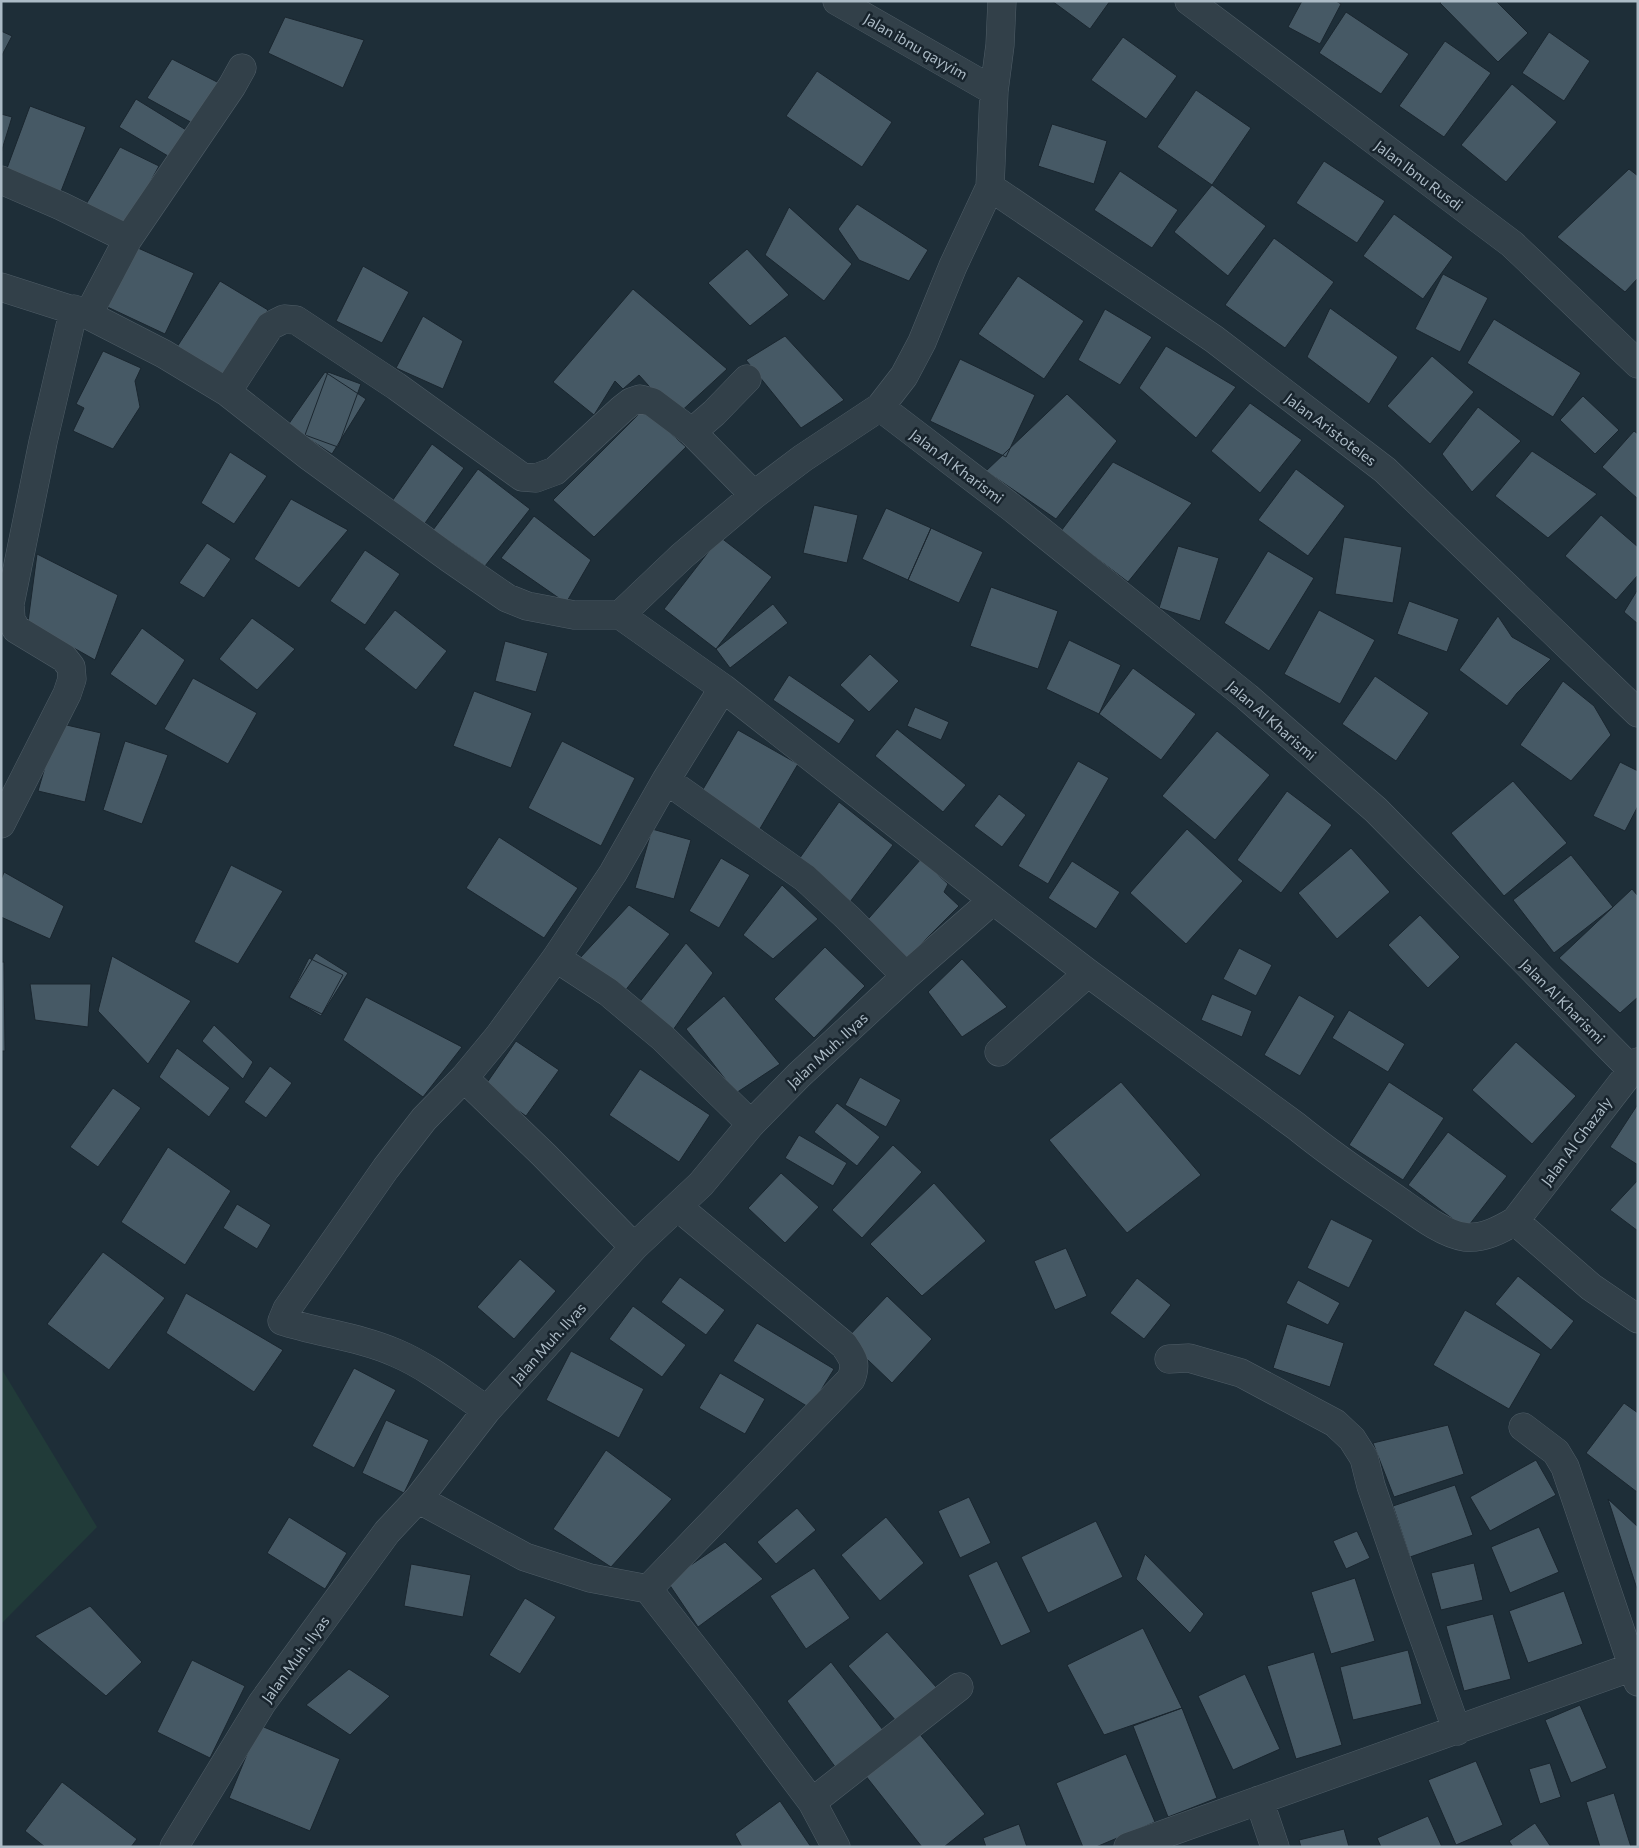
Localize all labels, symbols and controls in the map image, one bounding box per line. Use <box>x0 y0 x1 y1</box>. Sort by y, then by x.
street label: Jalan ibnu qayyim <box>861 9 971 83</box>
street label: Jalan Ibnu Rusdi <box>1371 136 1467 214</box>
street label: Jalan Aristoteles <box>1282 389 1380 469</box>
street label: Jalan Al Kharismi <box>907 425 1007 507</box>
street label: Jalan Al Kharismi <box>1224 676 1320 764</box>
street label: Jalan Al Kharismi <box>1517 955 1609 1047</box>
street label: Jalan Muh. Ilyas <box>783 1008 871 1092</box>
street label: Jalan Al Ghazaly <box>1537 1093 1615 1189</box>
street label: Jalan Muh. Ilyas <box>507 1298 589 1387</box>
street label: Jalan Muh. Ilyas <box>257 1612 333 1706</box>

